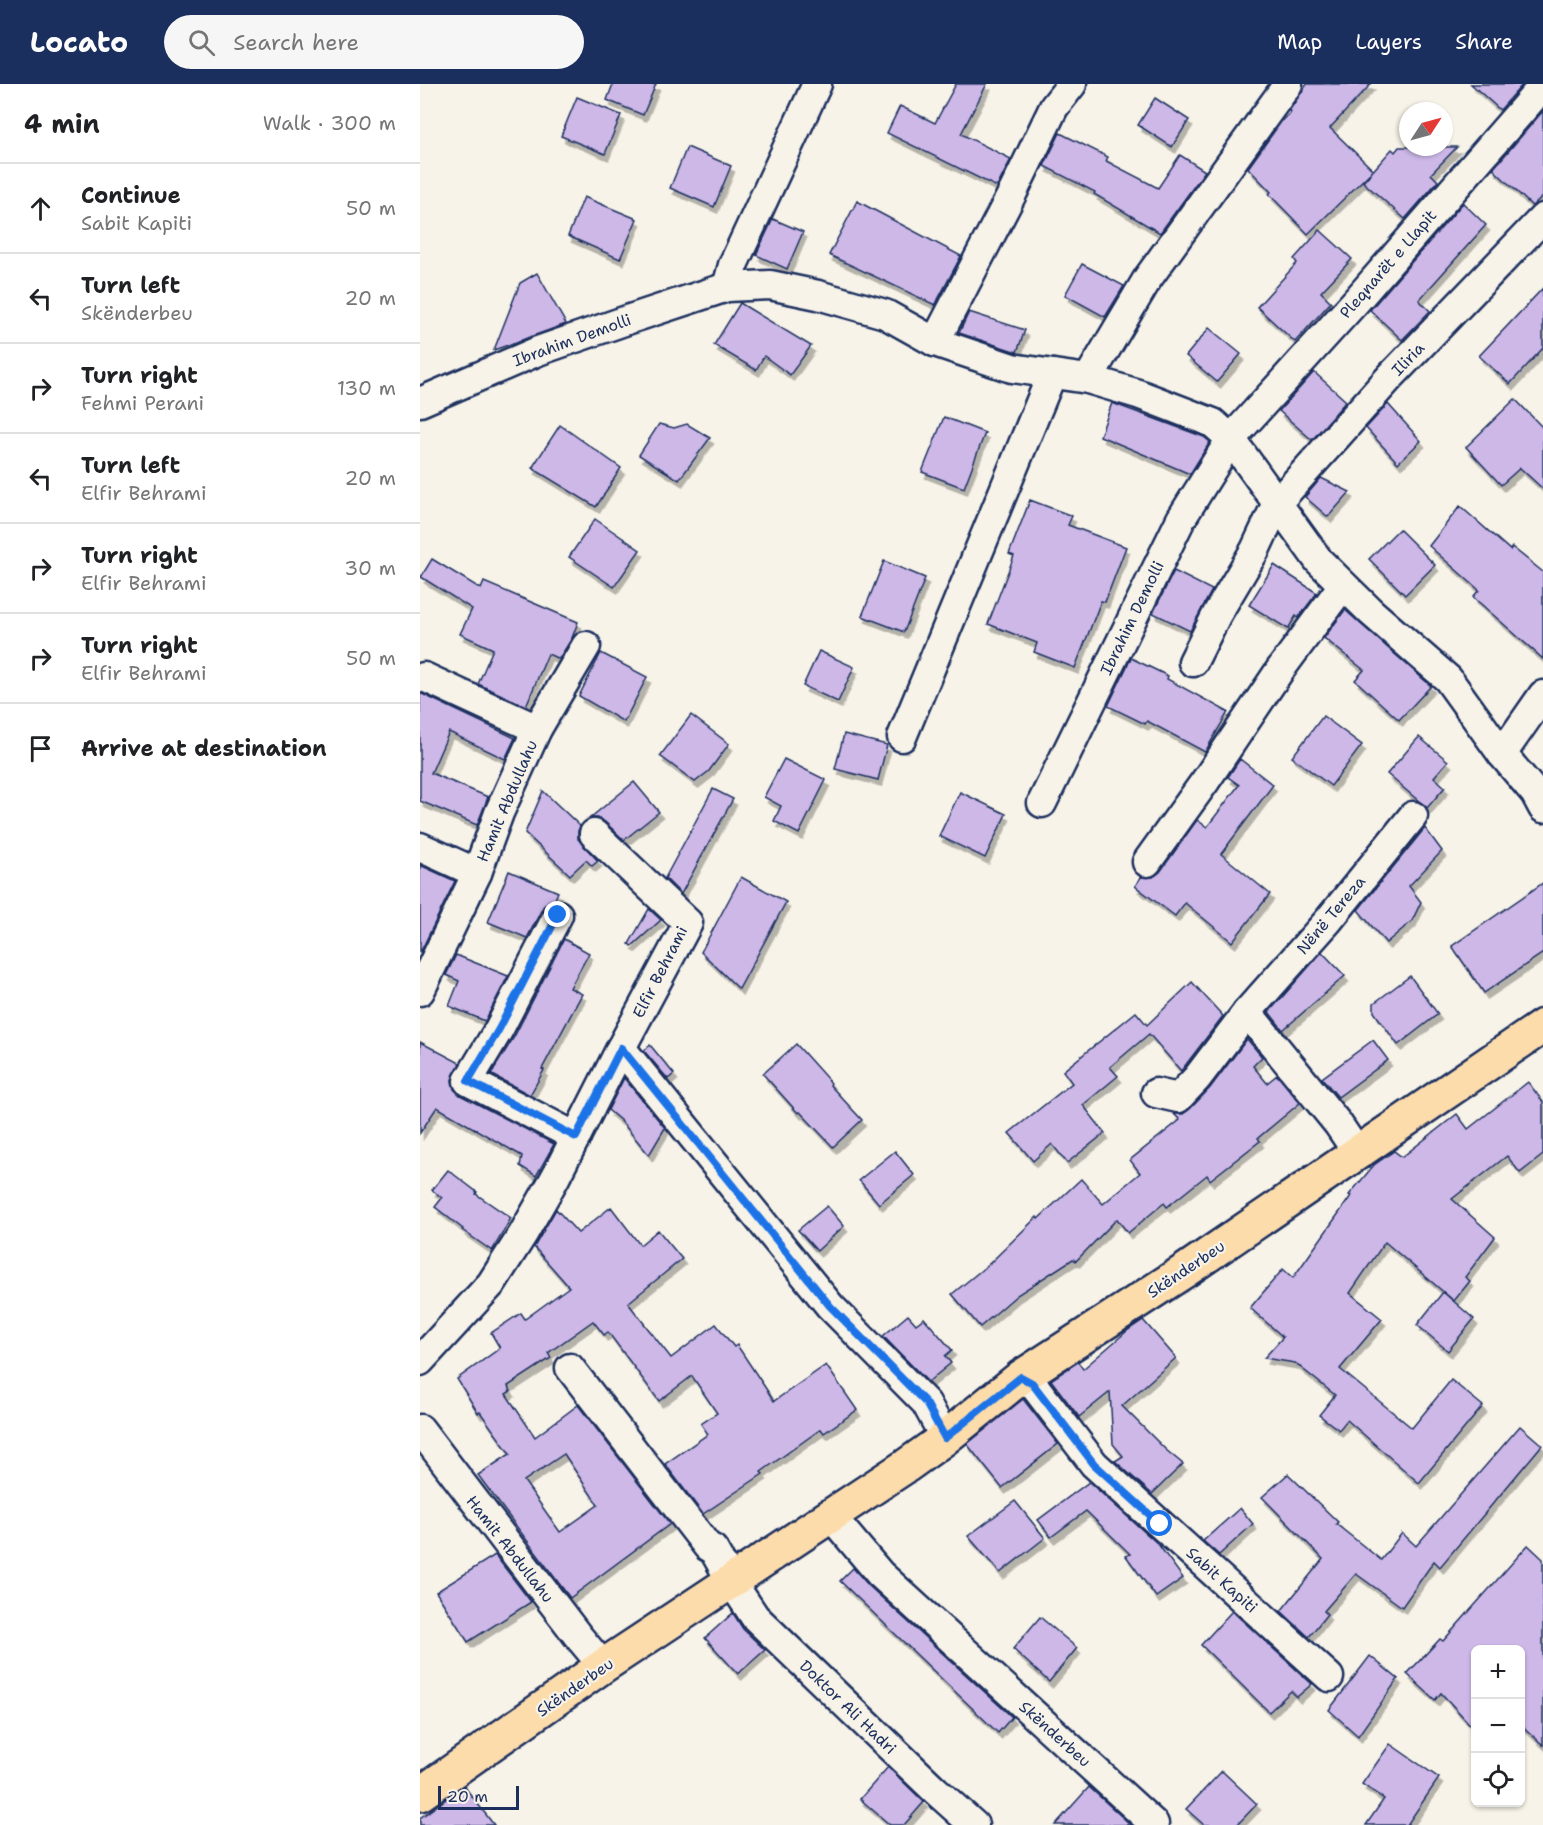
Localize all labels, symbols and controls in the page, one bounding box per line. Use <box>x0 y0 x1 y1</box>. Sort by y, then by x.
search box <box>164 15 584 69</box>
text: Locato <box>30 23 128 61</box>
icon: search <box>185 26 218 59</box>
text: Search here <box>233 28 359 57</box>
text: Map <box>1277 28 1322 56</box>
text: Layers <box>1355 28 1422 56</box>
text: Share <box>1455 28 1513 56</box>
north arrow <box>1399 102 1453 156</box>
text: 4 min <box>24 106 100 141</box>
text: Walk · 300 m <box>263 110 396 136</box>
text: Continue <box>81 181 181 210</box>
icon: ahead <box>24 192 57 225</box>
text: 50 m <box>346 195 396 221</box>
street label: Pleqnarët e Llapit <box>1335 205 1441 323</box>
text: Sabit Kapiti <box>81 210 192 236</box>
text: Turn left <box>81 271 180 300</box>
icon: left <box>24 282 57 315</box>
text: 20 m <box>345 285 396 311</box>
text: Skënderbeu <box>81 300 193 326</box>
street label: Ibrahim Demolli <box>510 309 634 371</box>
street label: Iliria <box>1387 338 1429 380</box>
text: Turn right <box>81 361 198 390</box>
icon: right <box>24 372 57 405</box>
text: 130 m <box>337 375 396 401</box>
text: Fehmi Perani <box>81 390 204 416</box>
text: Turn left <box>81 451 180 480</box>
icon: left <box>24 462 57 495</box>
text: 20 m <box>345 465 396 491</box>
text: Elfir Behrami <box>81 480 207 506</box>
text: Turn right <box>81 541 198 570</box>
icon: right <box>24 552 57 585</box>
text: 30 m <box>344 555 396 581</box>
street label: Ibrahim Demolli <box>1095 557 1169 679</box>
text: Elfir Behrami <box>81 570 207 596</box>
text: Turn right <box>81 631 198 660</box>
icon: right <box>24 642 57 675</box>
text: 50 m <box>346 645 396 671</box>
text: Elfir Behrami <box>81 660 207 686</box>
icon: arrive <box>24 732 57 765</box>
text: Arrive at destination <box>81 734 327 763</box>
street label: Hamit Abdullahu <box>472 737 542 865</box>
street label: Nënë Tereza <box>1292 871 1370 959</box>
route end <box>544 901 570 927</box>
street label: Elfir Behrami <box>628 922 692 1022</box>
street label: Skënderbeu <box>1143 1235 1229 1303</box>
street label: Hamit Abdullahu <box>461 1491 559 1607</box>
route start <box>1146 1510 1172 1536</box>
street label: Sabit Kapiti <box>1182 1542 1262 1618</box>
map controls <box>1471 1645 1525 1807</box>
button: + <box>1471 1645 1525 1699</box>
street label: Skënderbeu <box>532 1653 618 1721</box>
street label: Doktor Ali Hadri <box>795 1655 901 1759</box>
street label: Skënderbeu <box>1015 1696 1095 1772</box>
button: − <box>1471 1699 1525 1753</box>
button: locate <box>1471 1753 1525 1807</box>
scale bar <box>438 1783 519 1810</box>
text: 20 m <box>447 1786 488 1807</box>

